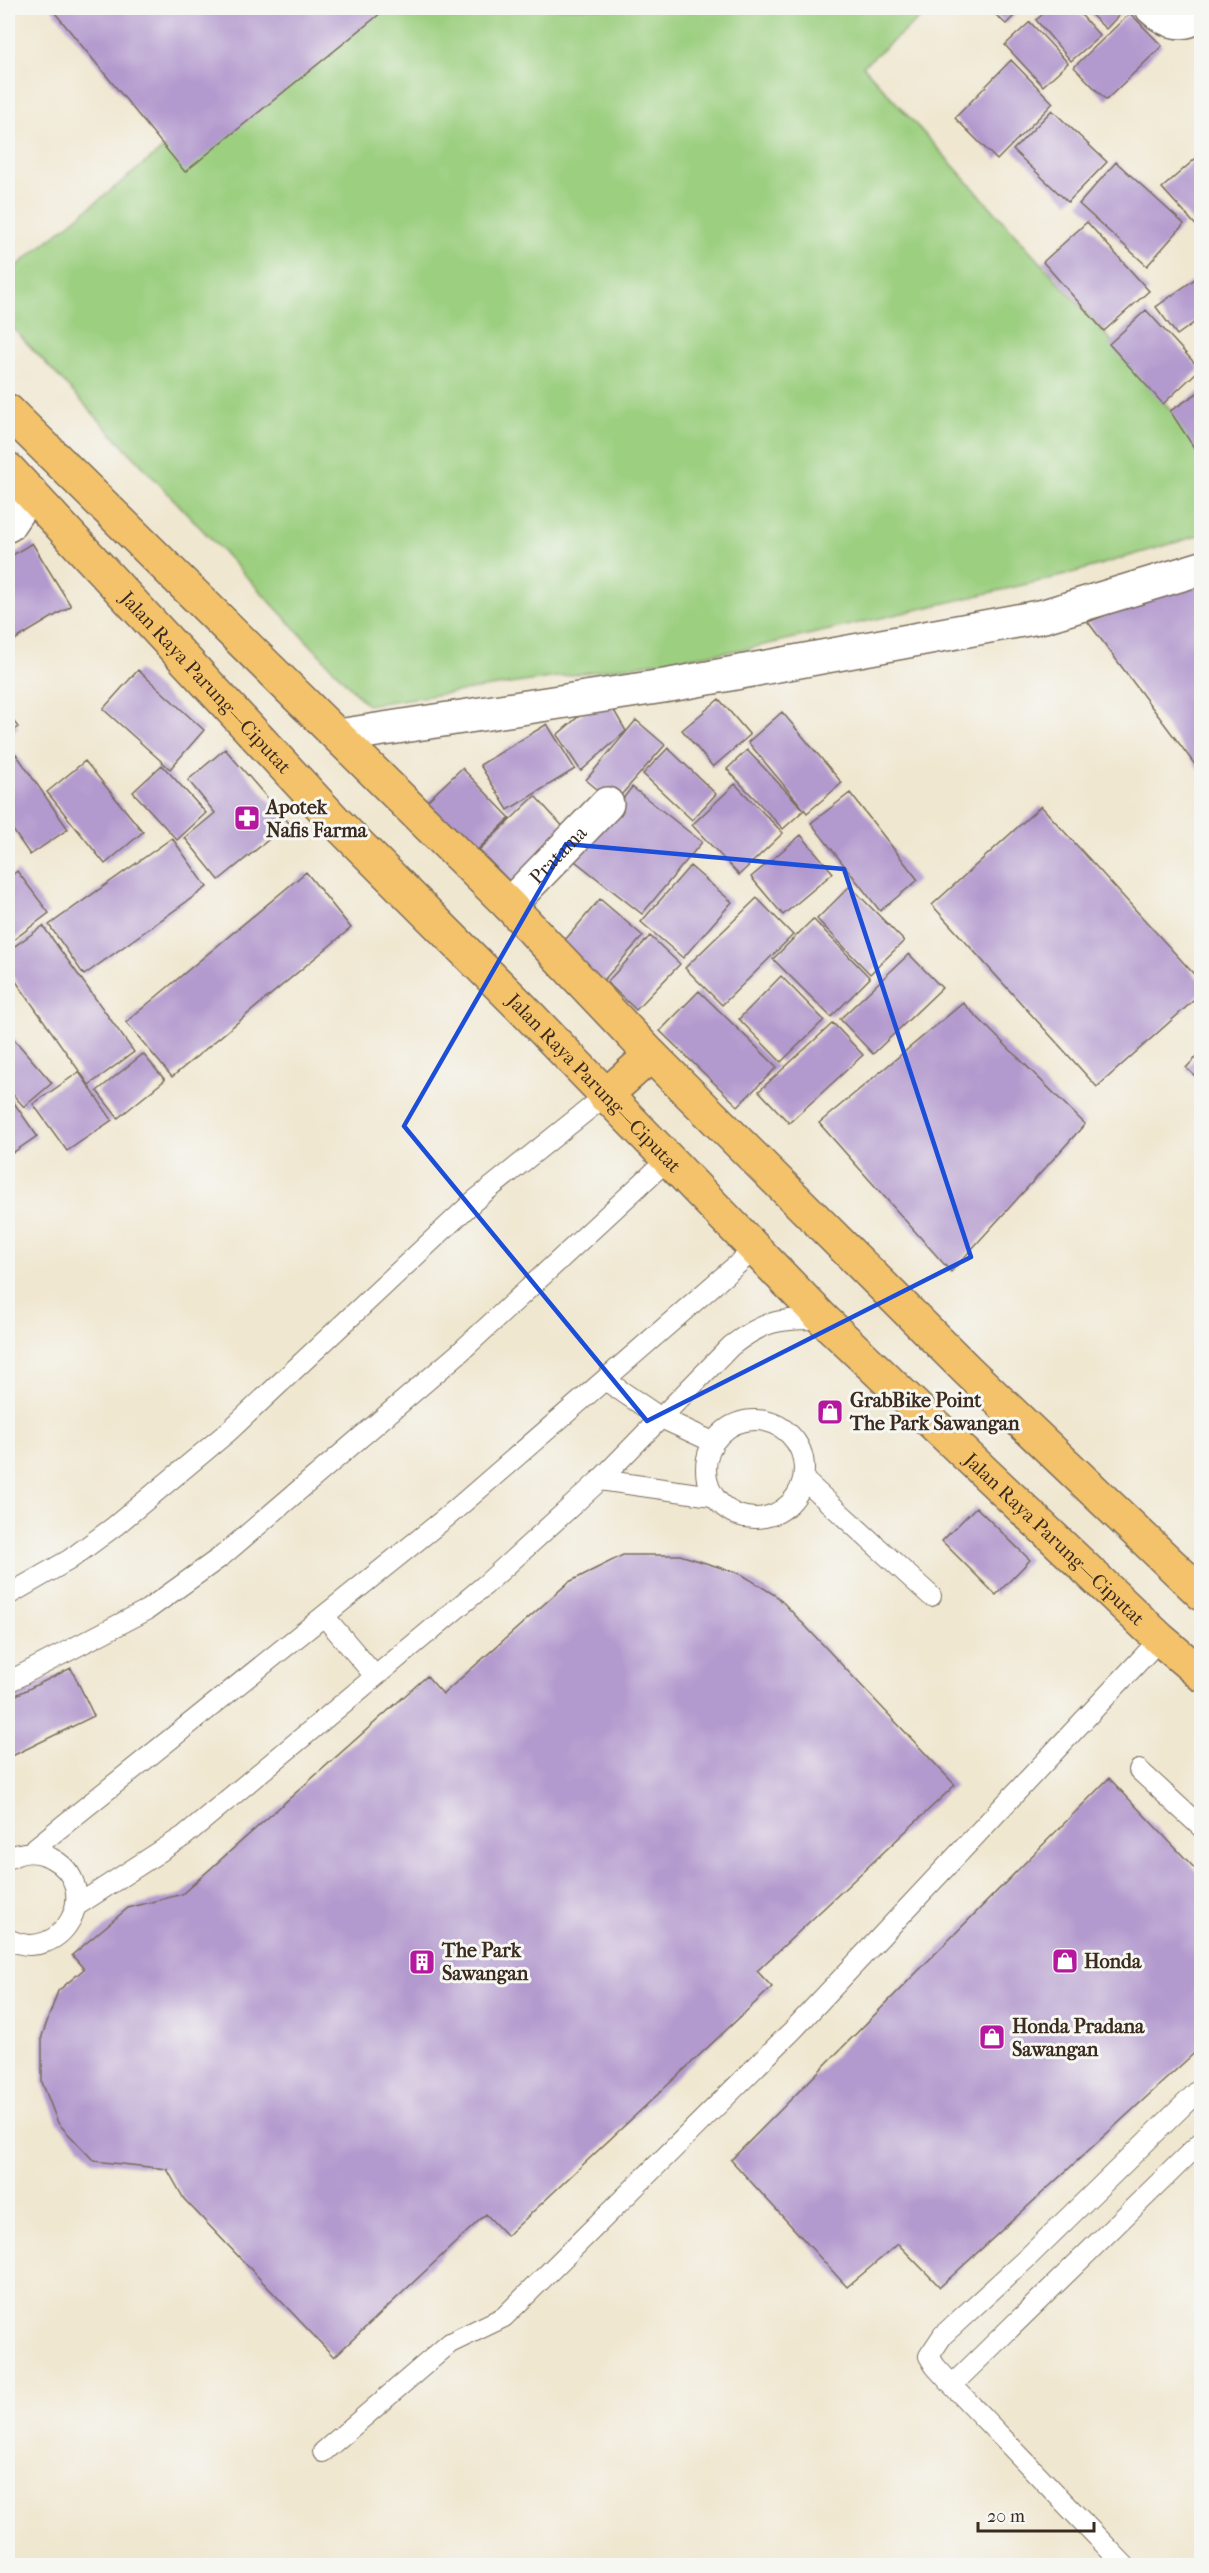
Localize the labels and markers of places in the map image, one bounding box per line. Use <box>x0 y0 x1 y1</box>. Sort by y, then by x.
place label: Apotek Nafis Farma <box>264 796 368 842</box>
pharmacy icon: Apotek Nafis Farma <box>232 803 262 833</box>
place label: GrabBike Point The Park Sawangan <box>849 1389 1020 1435</box>
shop icon: GrabBike Point The Park Sawangan <box>815 1397 845 1427</box>
place label: The Park Sawangan <box>441 1939 529 1985</box>
shop icon: Honda <box>1050 1946 1080 1976</box>
building icon: The Park Sawangan <box>407 1947 437 1977</box>
place label: Honda <box>1084 1950 1142 1973</box>
place label: Honda Pradana Sawangan <box>1012 2015 1145 2061</box>
shop icon: Honda Pradana Sawangan <box>977 2022 1007 2052</box>

